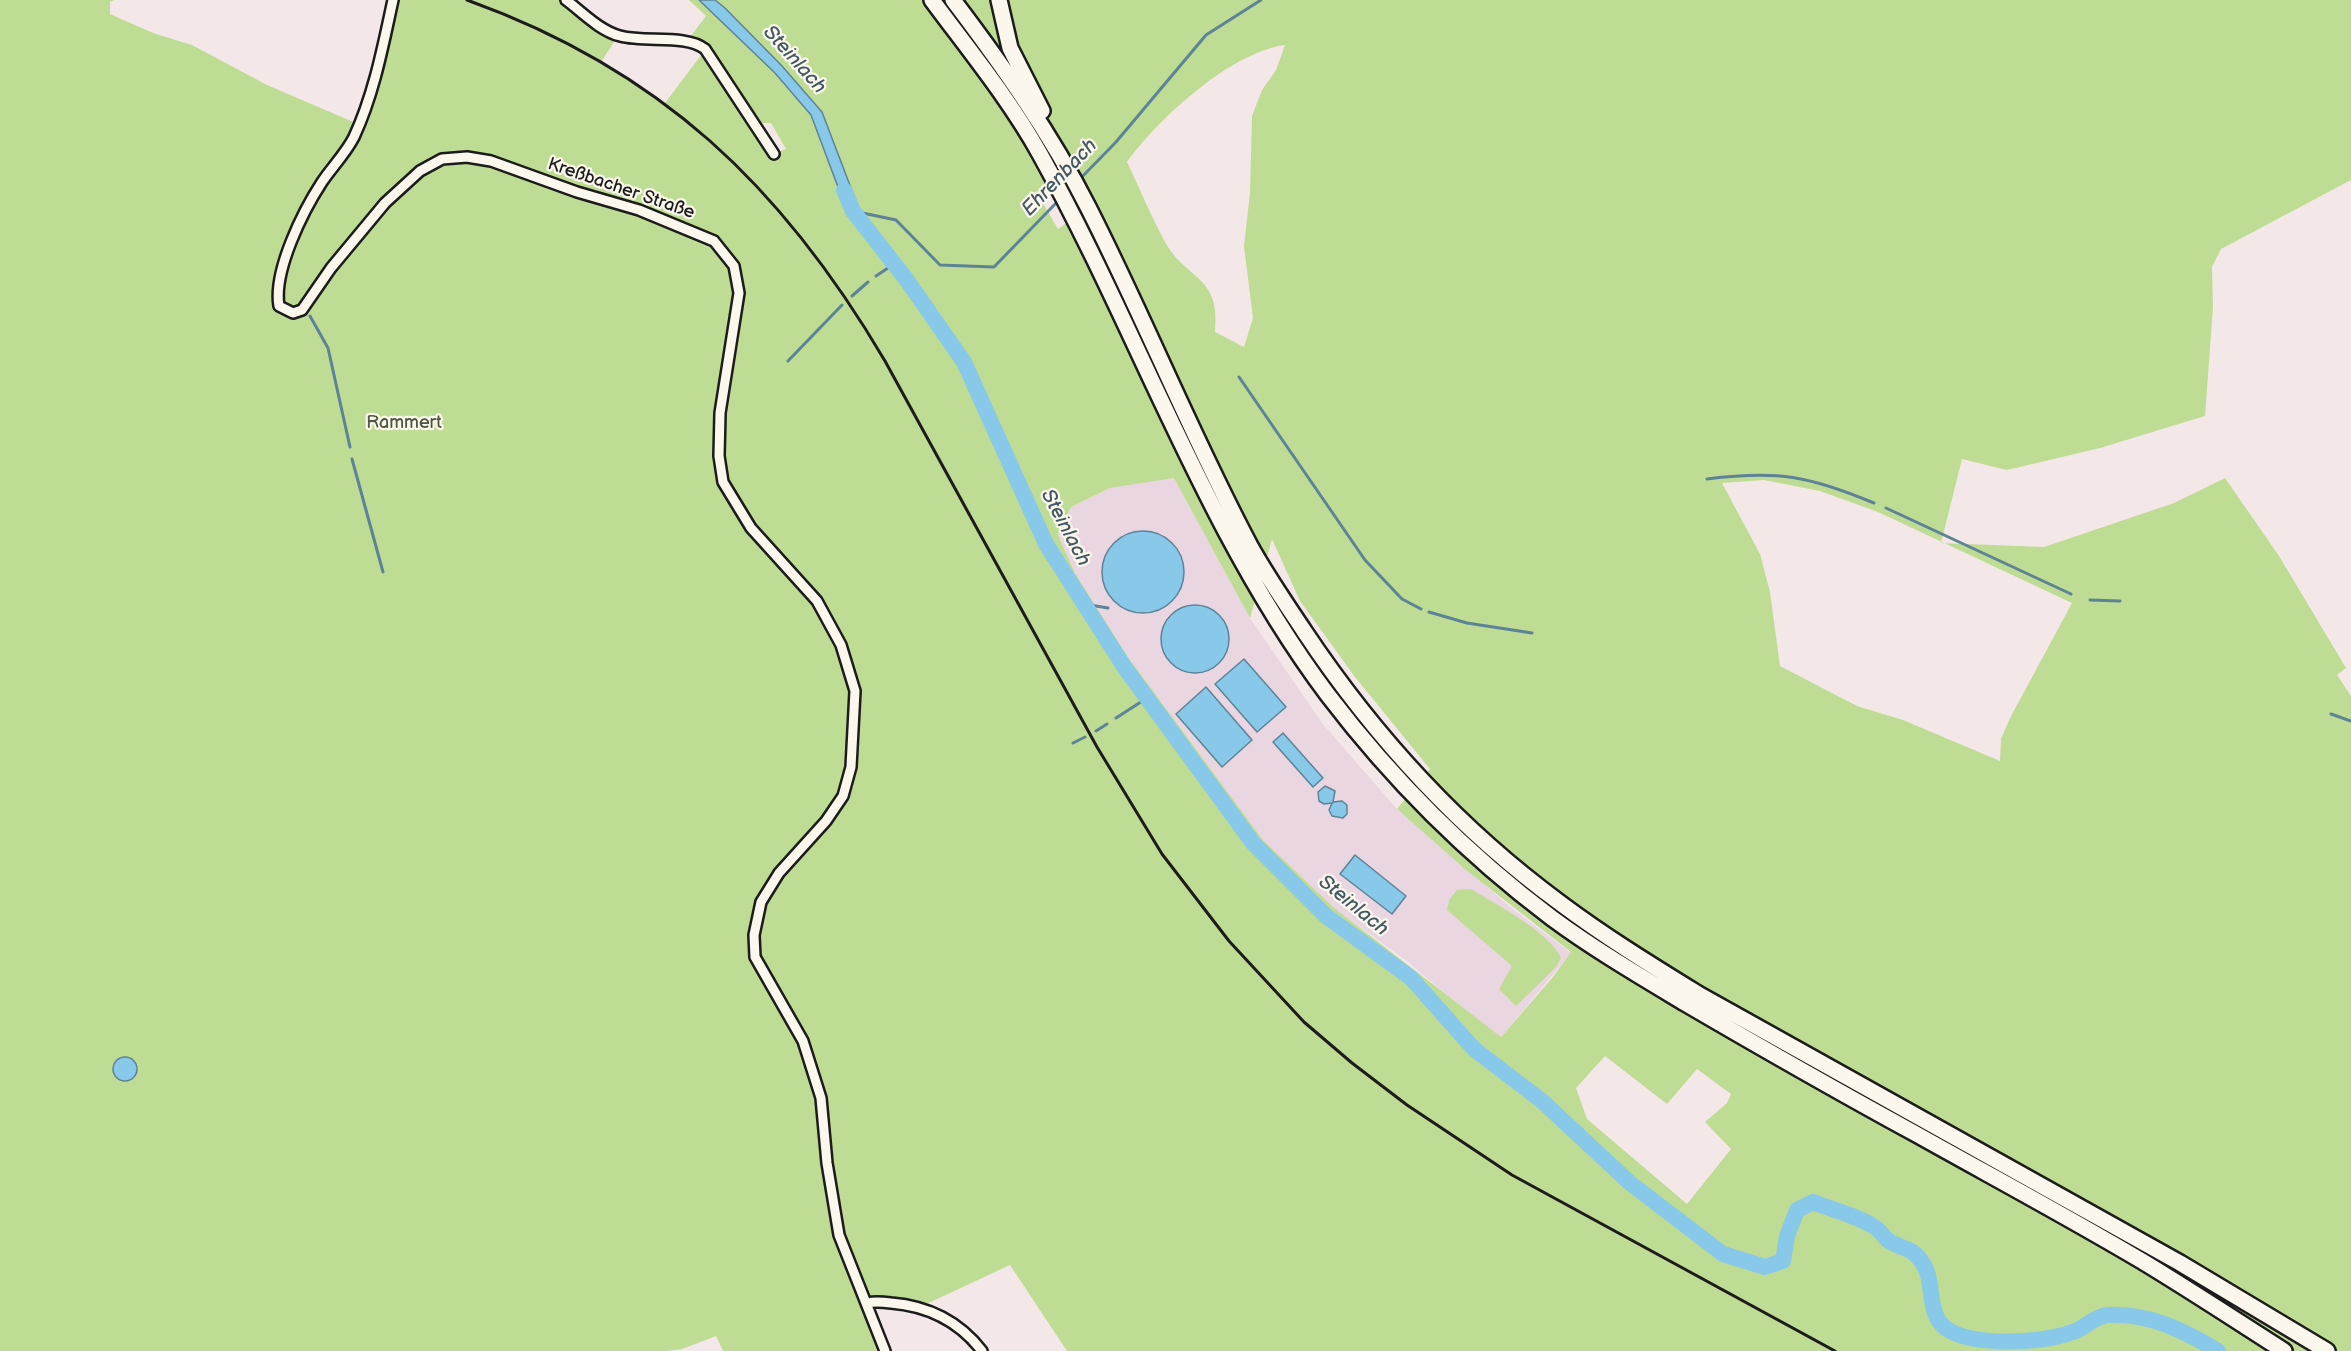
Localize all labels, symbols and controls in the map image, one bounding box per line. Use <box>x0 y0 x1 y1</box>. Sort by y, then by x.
water label: Steinlach <box>757 21 831 99</box>
water label: Ehrenbach <box>1017 134 1103 222</box>
street label: Kreßbacher Straße <box>545 154 697 224</box>
park label: Rammert <box>366 412 442 434</box>
water label: Steinlach <box>1035 486 1095 570</box>
water label: Steinlach <box>1313 870 1393 942</box>

